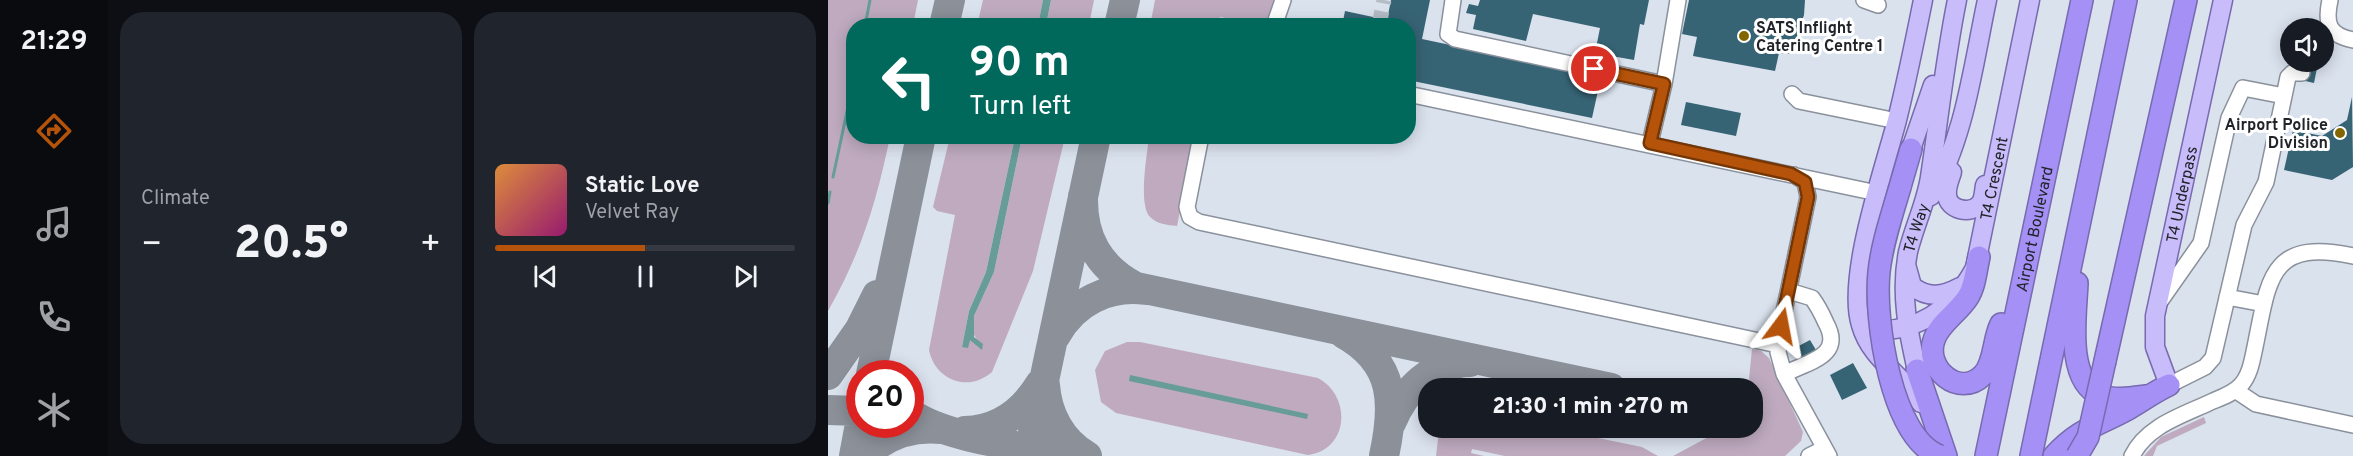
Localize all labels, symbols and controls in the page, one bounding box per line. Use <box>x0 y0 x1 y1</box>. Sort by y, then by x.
map controls <box>2280 18 2334 72</box>
button: sound <box>2280 18 2334 72</box>
place label: SATS Inflight Catering Centre 1 <box>1756 19 1884 57</box>
text: 21:29 <box>21 25 87 59</box>
marker: SATS Inflight Catering Centre 1 <box>1737 29 1751 43</box>
text: 90 m <box>969 38 1070 91</box>
icon: left <box>870 42 948 120</box>
pin <box>1568 43 1619 94</box>
icon: arrive <box>1577 52 1610 85</box>
text: Turn left <box>969 90 1071 124</box>
icon: directions <box>33 110 75 152</box>
place label: Airport Police Division <box>2224 116 2328 154</box>
marker: Airport Police Division <box>2333 126 2347 140</box>
street label: T4 Crescent <box>1977 135 2014 222</box>
street label: T4 Underpass <box>2163 145 2203 245</box>
street label: Airport Boulevard <box>2013 165 2059 294</box>
text: Static Love <box>585 173 699 200</box>
text: Climate <box>141 186 210 212</box>
text: Velvet Ray <box>585 200 679 226</box>
street label: T4 Way <box>1900 201 1935 255</box>
icon: music <box>33 203 75 245</box>
text: 20.5° <box>234 217 348 274</box>
text: − <box>141 225 162 267</box>
text: + <box>420 225 441 267</box>
icon: previous <box>529 260 562 293</box>
icon: pause <box>629 260 662 293</box>
icon: next <box>729 260 762 293</box>
position arrow <box>1749 294 1813 358</box>
icon: phone <box>33 296 75 338</box>
speed limit sign: 20 <box>846 360 924 438</box>
icon: climate <box>33 389 75 431</box>
text: 21:30 · 1 min · 270 m <box>1492 394 1689 421</box>

